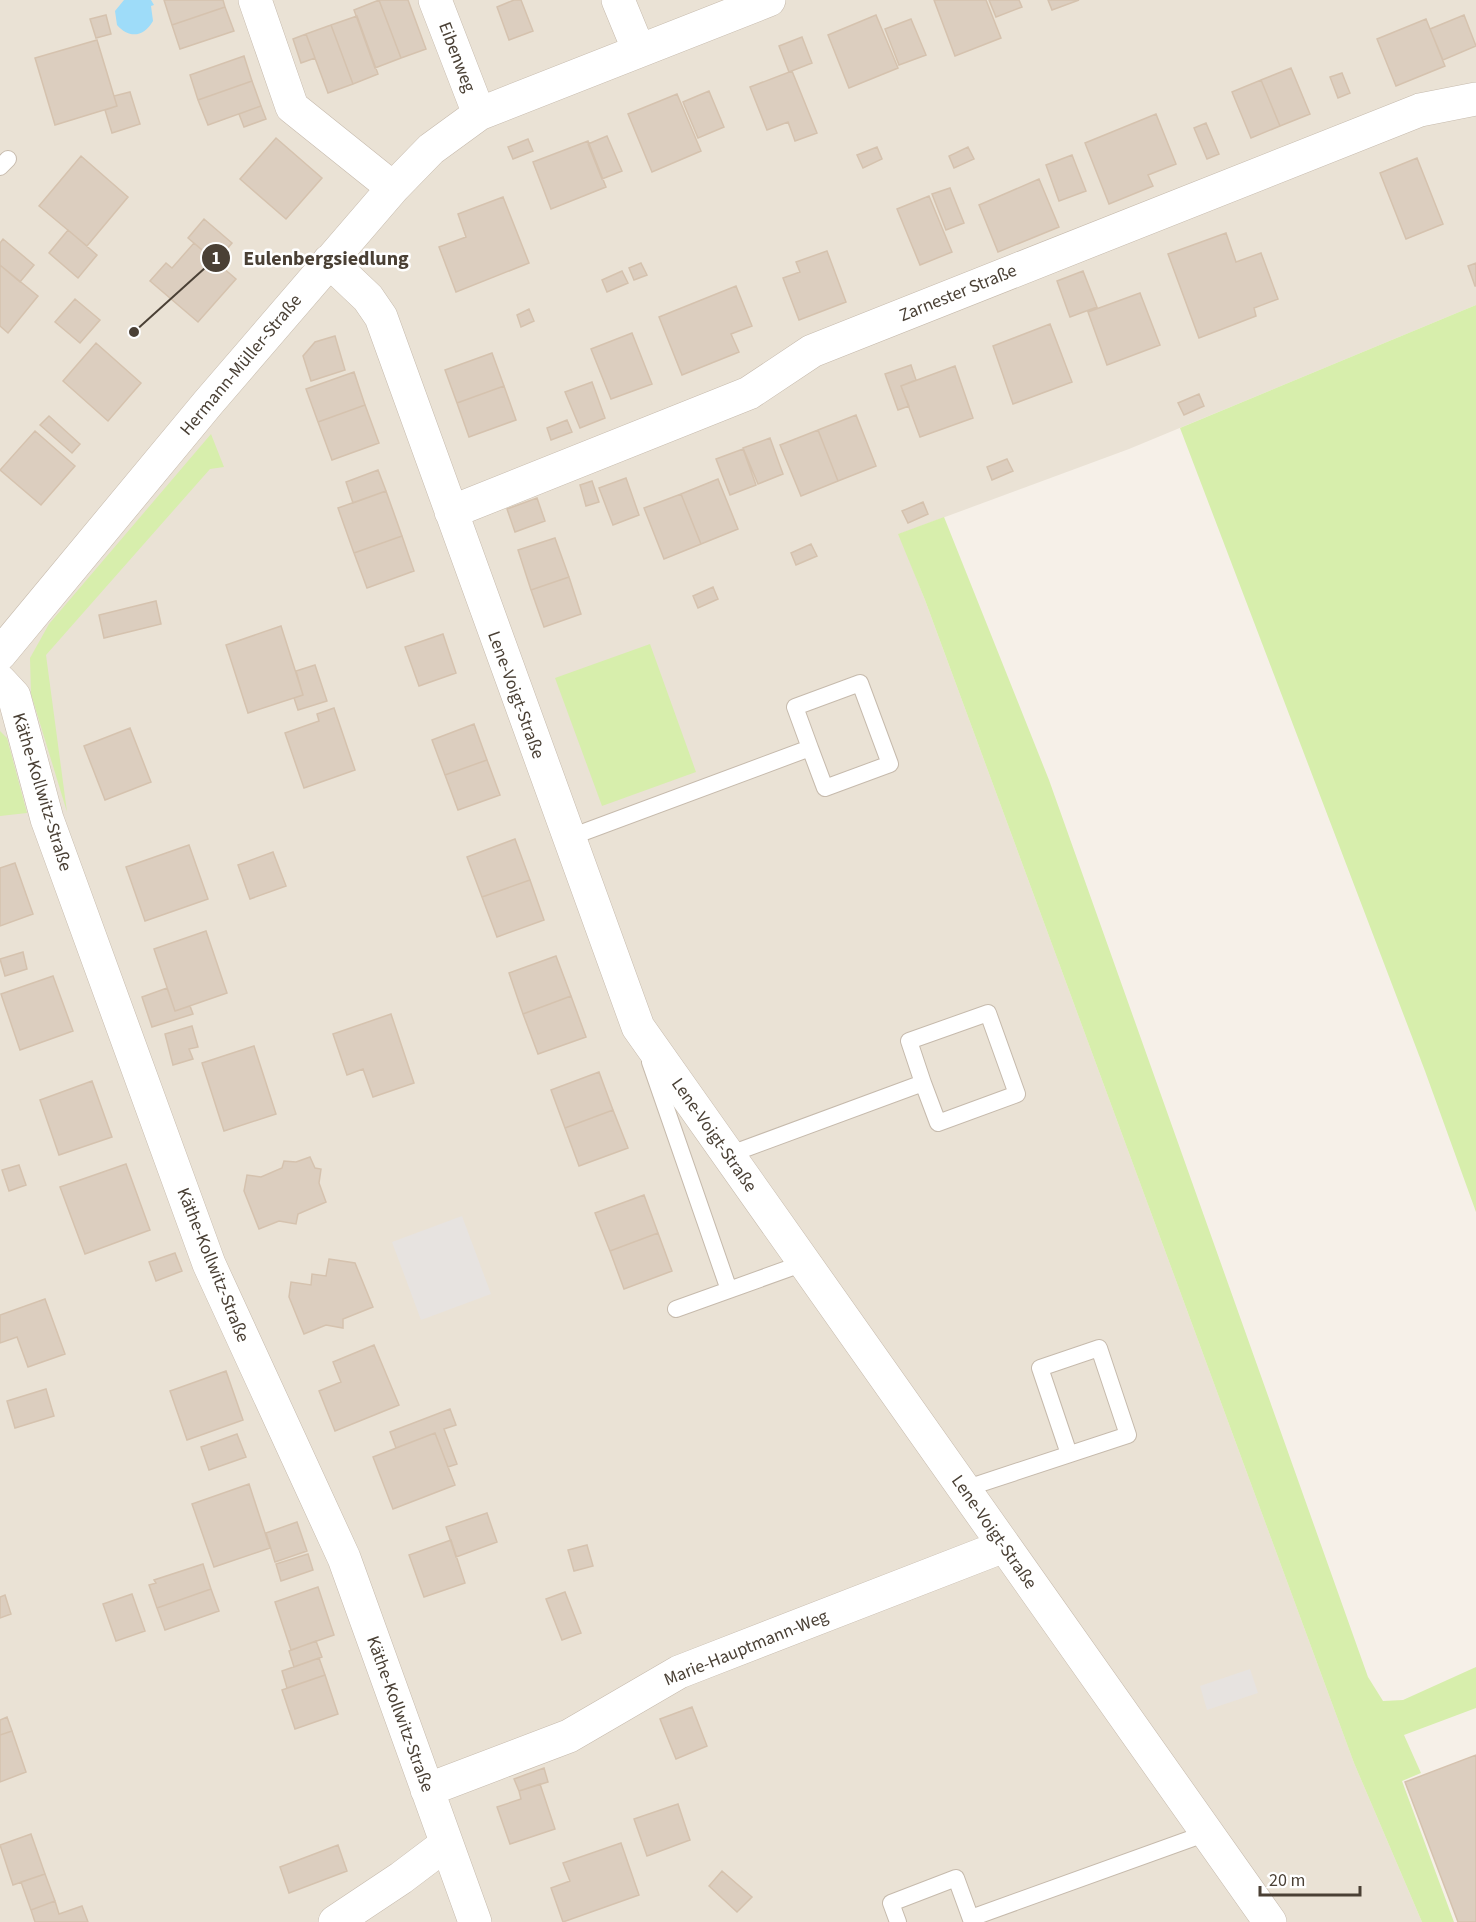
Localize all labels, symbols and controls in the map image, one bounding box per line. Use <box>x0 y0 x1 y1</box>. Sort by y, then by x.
street label: Eibenweg <box>432 18 482 96</box>
callout: Eulenbergsiedlung <box>201 239 421 277</box>
text: Eulenbergsiedlung <box>243 245 409 273</box>
text: 1 <box>211 246 221 271</box>
street label: Zarnester Straße <box>895 258 1021 328</box>
street label: Hermann-Müller-Straße <box>174 289 308 441</box>
street label: Lene-Voigt-Straße <box>481 628 551 762</box>
street label: Käthe-Kollwitz-Straße <box>6 710 78 874</box>
street label: Lene-Voigt-Straße <box>665 1073 763 1197</box>
street label: Käthe-Kollwitz-Straße <box>171 1184 255 1346</box>
street label: Lene-Voigt-Straße <box>945 1470 1043 1594</box>
street label: Marie-Hauptmann-Weg <box>660 1604 832 1692</box>
street label: Käthe-Kollwitz-Straße <box>360 1632 440 1796</box>
scale bar <box>1260 1859 1360 1897</box>
text: 20 m <box>1269 1868 1305 1893</box>

